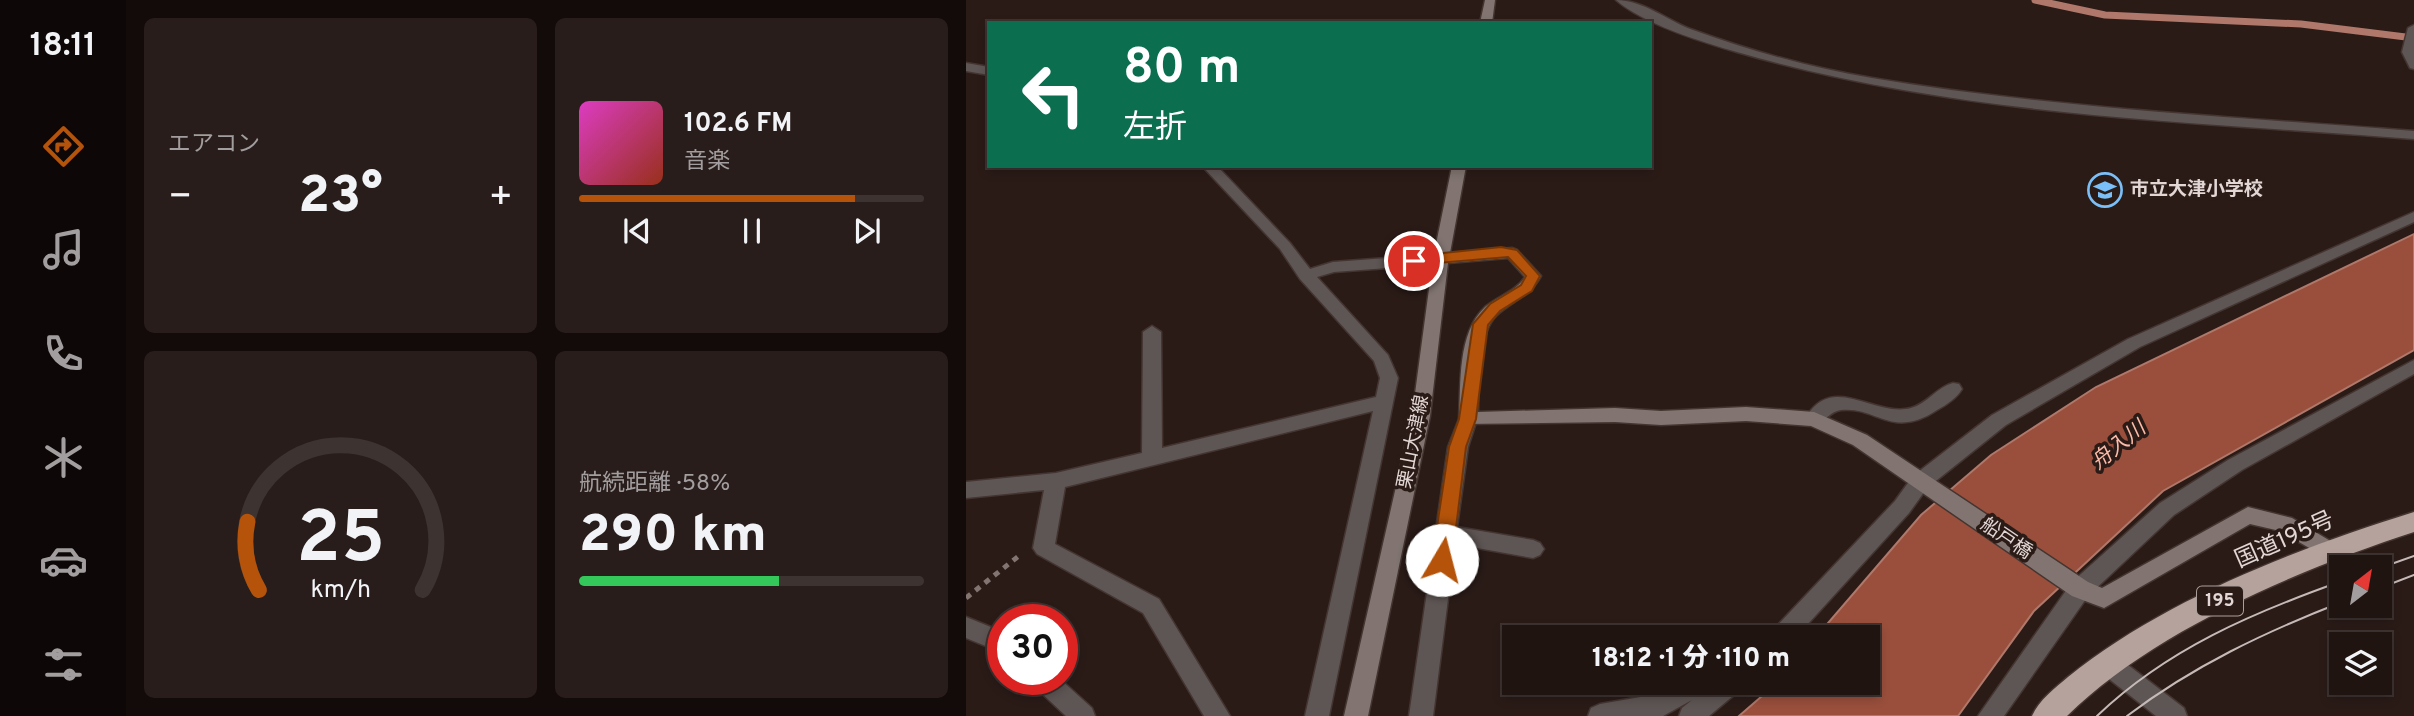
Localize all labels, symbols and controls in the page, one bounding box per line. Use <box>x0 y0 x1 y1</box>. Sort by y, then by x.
text: 18:11 <box>30 27 96 67</box>
text: 80 m <box>1123 39 1240 101</box>
icon: left <box>1008 49 1099 140</box>
text: 102.6 FM <box>684 108 792 141</box>
text: 左折 <box>1123 109 1187 149</box>
icon: directions <box>39 122 88 171</box>
text: エアコン <box>168 131 260 160</box>
text: 音楽 <box>684 148 730 177</box>
text: 23° <box>298 165 383 231</box>
school or university icon: 市立大津小学校 <box>2086 171 2124 209</box>
text: − <box>168 174 193 223</box>
text: + <box>488 174 513 223</box>
place label: 市立大津小学校 <box>2130 178 2263 202</box>
icon: previous <box>618 212 656 250</box>
icon: pause <box>733 212 771 250</box>
icon: next <box>848 212 886 250</box>
icon: music <box>39 225 88 274</box>
pin <box>1384 231 1444 291</box>
icon: arrive <box>1395 242 1433 280</box>
icon: phone <box>39 329 88 378</box>
street label: 栗山大津線 <box>1393 393 1435 491</box>
water label: 舟入川 <box>2086 414 2154 476</box>
icon: climate <box>39 433 88 482</box>
text: 航続距離 · 58% <box>579 470 730 499</box>
text: 25 <box>296 497 385 589</box>
text: 290 km <box>579 504 767 570</box>
street label: 国道195号 <box>2231 506 2339 576</box>
street label: 船戸橋 <box>1976 513 2036 565</box>
position arrow <box>1405 523 1479 597</box>
icon: car <box>39 536 88 585</box>
north arrow <box>2329 555 2392 618</box>
map controls <box>2329 555 2392 695</box>
text: km/h <box>310 575 371 607</box>
road number: 195 <box>2197 586 2243 616</box>
speed limit sign: 30 <box>987 604 1078 695</box>
button: layers <box>2329 632 2392 695</box>
icon: filters <box>39 640 88 689</box>
text: 18:12 · 1 分 · 110 m <box>1592 643 1790 676</box>

